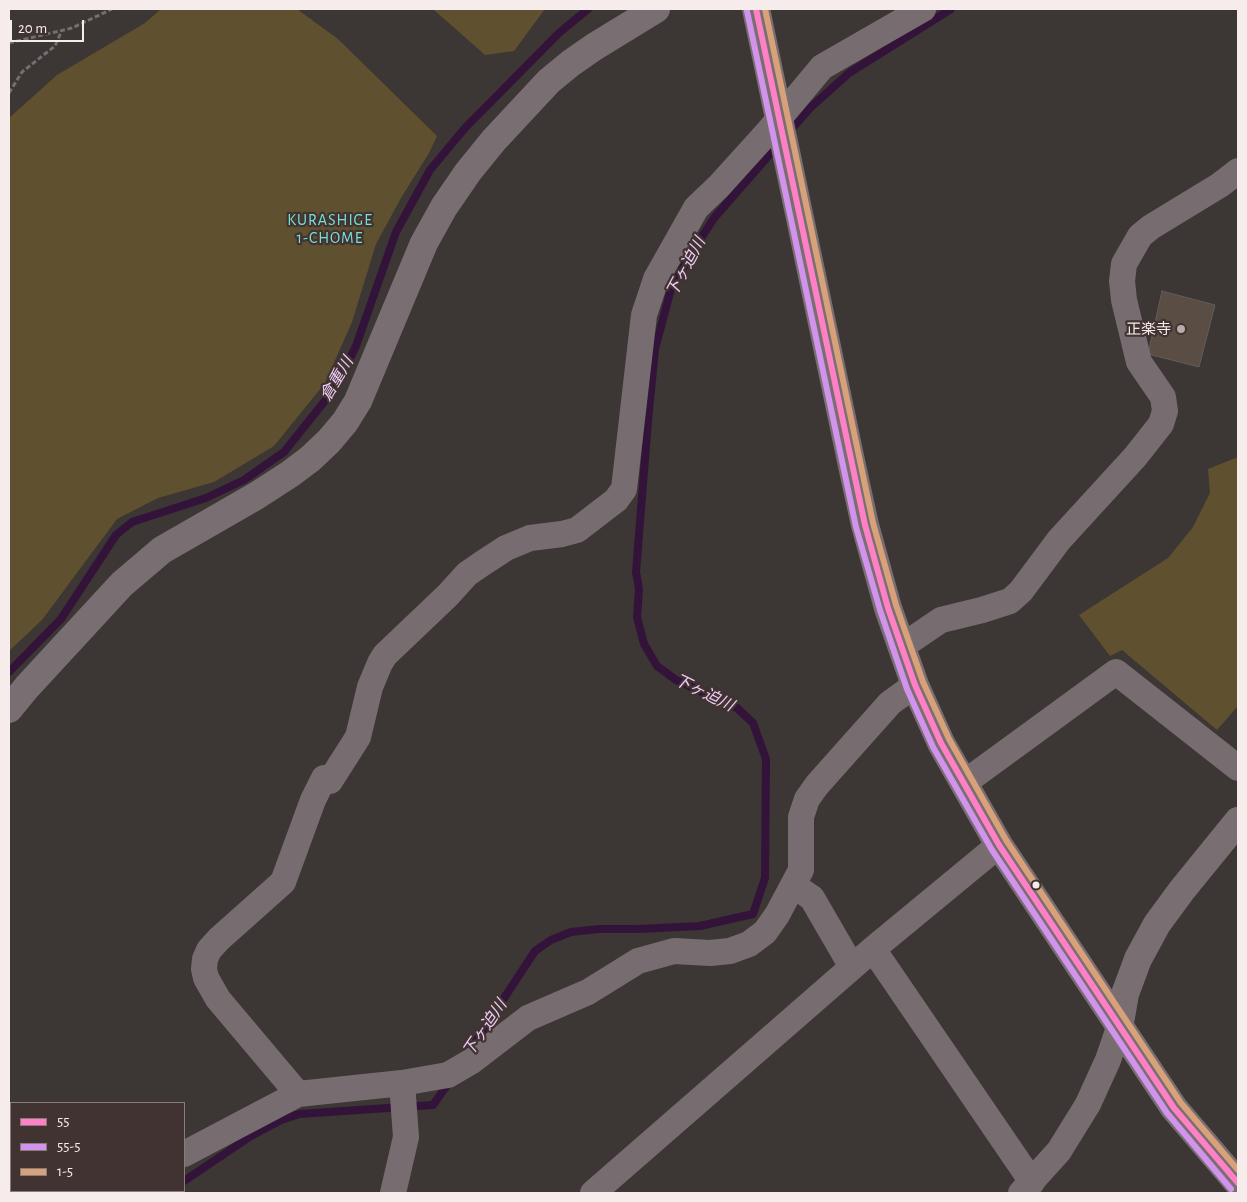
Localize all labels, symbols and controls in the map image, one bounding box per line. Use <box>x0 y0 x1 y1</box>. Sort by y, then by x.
scale bar <box>12 10 86 42</box>
text: 20 m <box>18 21 47 36</box>
district label: KURASHIGE 1-CHOME <box>286 210 374 248</box>
water label: 下ヶ迫川 <box>663 234 709 300</box>
place label: 正楽寺 <box>1126 320 1171 338</box>
marker: 正楽寺 <box>1175 323 1187 335</box>
water label: 倉重川 <box>316 353 358 405</box>
water label: 下ヶ迫川 <box>671 670 737 716</box>
unlabelled marker <box>1031 880 1041 890</box>
water label: 下ヶ迫川 <box>459 996 511 1060</box>
legend <box>10 1102 185 1192</box>
text: 55 <box>57 1114 70 1129</box>
text: 55-5 <box>57 1139 80 1154</box>
text: 1-5 <box>57 1164 73 1179</box>

